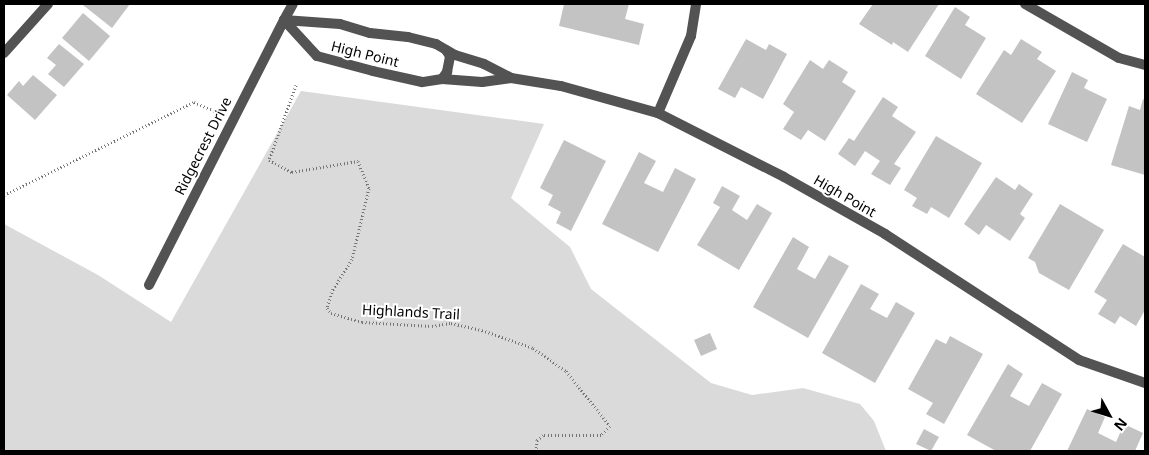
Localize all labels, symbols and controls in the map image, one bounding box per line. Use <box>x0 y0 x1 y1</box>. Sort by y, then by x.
street label: High Point <box>329 37 401 71</box>
street label: Ridgecrest Drive <box>171 94 235 198</box>
street label: High Point <box>811 171 879 221</box>
street label: Highlands Trail <box>362 301 460 323</box>
north arrow <box>1084 390 1134 440</box>
text: N <box>1110 414 1132 435</box>

